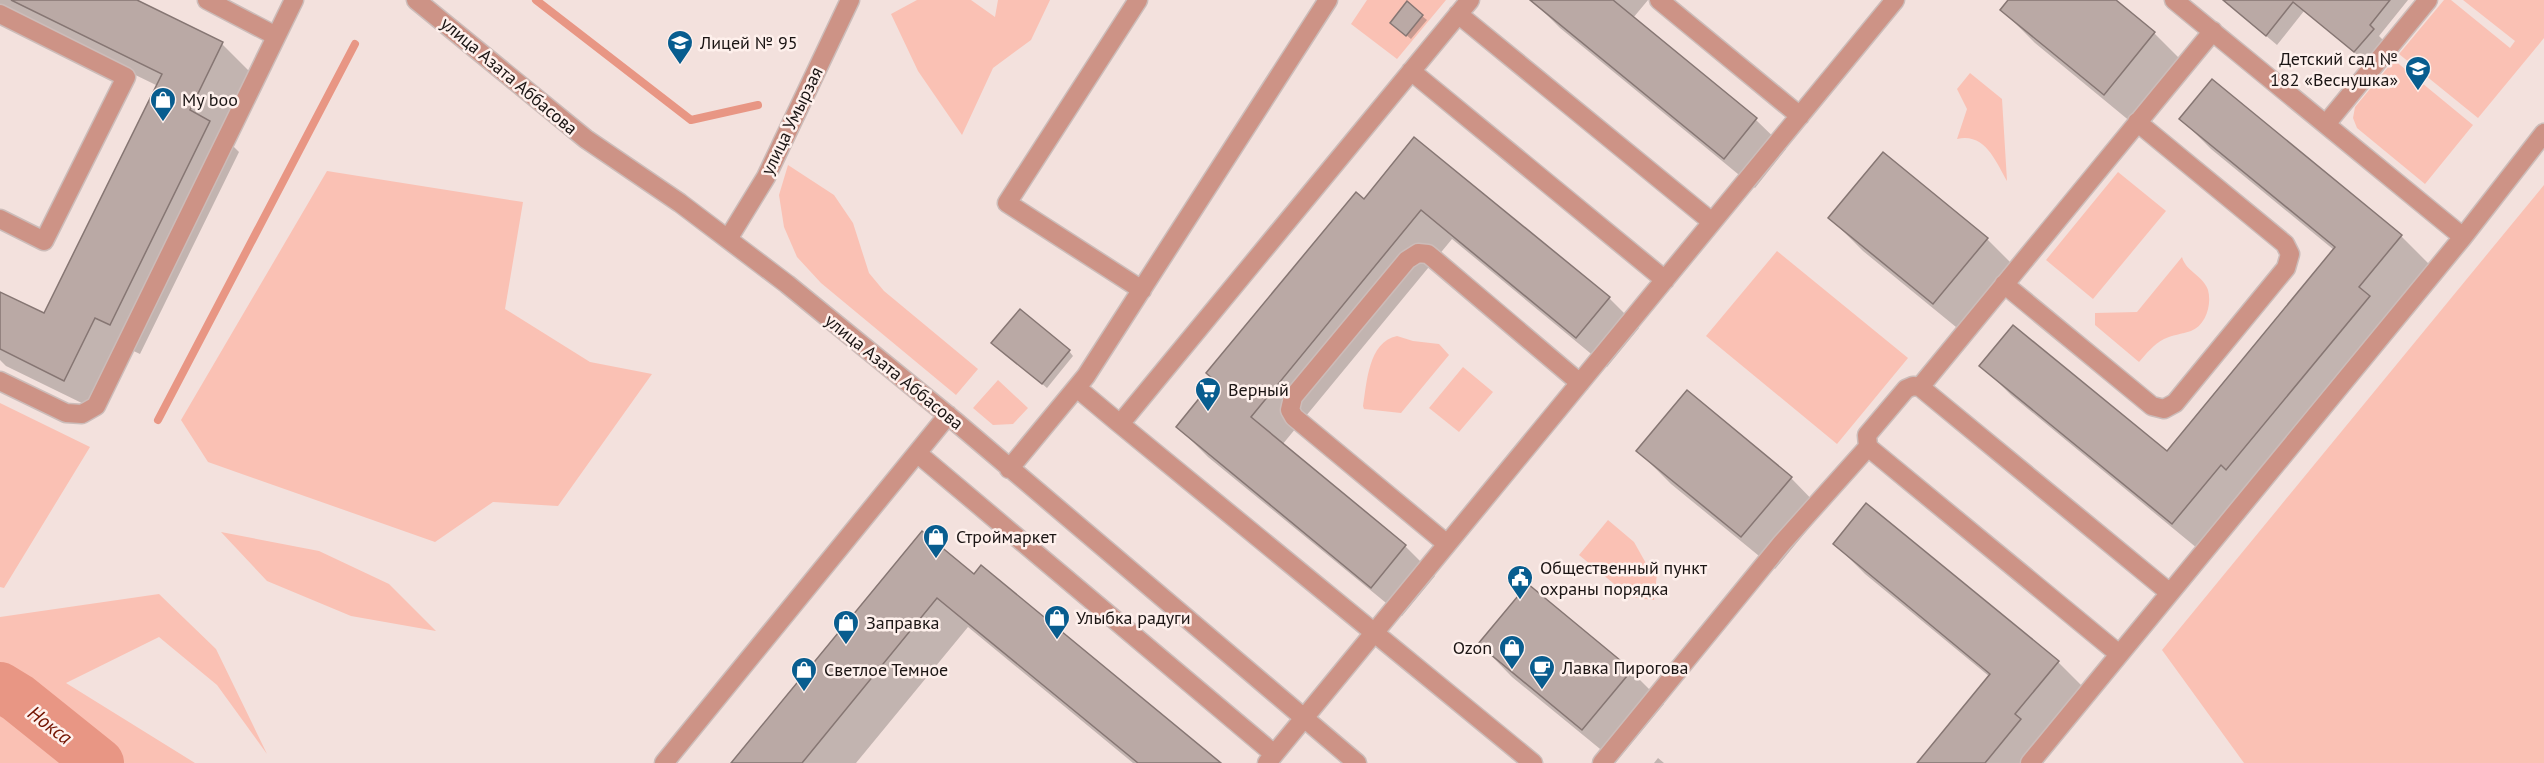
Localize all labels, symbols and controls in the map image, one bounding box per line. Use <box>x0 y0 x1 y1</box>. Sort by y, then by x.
street label: улица Азата Аббасова <box>436 12 583 140</box>
school or university icon: Лицей № 95 <box>665 28 695 66</box>
place label: Лицей № 95 <box>699 31 798 54</box>
place label: Детский сад № 182 «Веснушка» <box>2270 47 2398 91</box>
school or university icon: Детский сад № 182 «Веснушка» <box>2403 54 2433 92</box>
street label: улица Умырзая <box>755 63 828 179</box>
shop icon: My boo <box>148 85 178 123</box>
place label: My boo <box>182 88 238 111</box>
street label: улица Азата Аббасова <box>820 309 968 435</box>
supermarket icon: Верный <box>1193 375 1223 413</box>
place label: Верный <box>1228 378 1289 401</box>
shop icon: Строймаркет <box>921 522 951 560</box>
place label: Строймаркет <box>956 525 1057 548</box>
place label: Общественный пункт охраны порядка <box>1540 556 1708 600</box>
public building icon: Общественный пункт охраны порядка <box>1505 563 1535 601</box>
shop icon: Улыбка радуги <box>1042 603 1072 641</box>
place label: Улыбка радуги <box>1076 606 1191 629</box>
shop icon: Заправка <box>831 608 861 646</box>
place label: Заправка <box>866 611 939 634</box>
shop icon: Ozon <box>1497 633 1527 671</box>
place label: Ozon <box>1453 636 1492 659</box>
cafe icon: Лавка Пирогова <box>1527 653 1557 691</box>
shop icon: Светлое Темное <box>789 655 819 693</box>
place label: Лавка Пирогова <box>1561 656 1688 679</box>
place label: Светлое Темное <box>824 658 948 681</box>
water label: Нокса <box>23 700 78 750</box>

